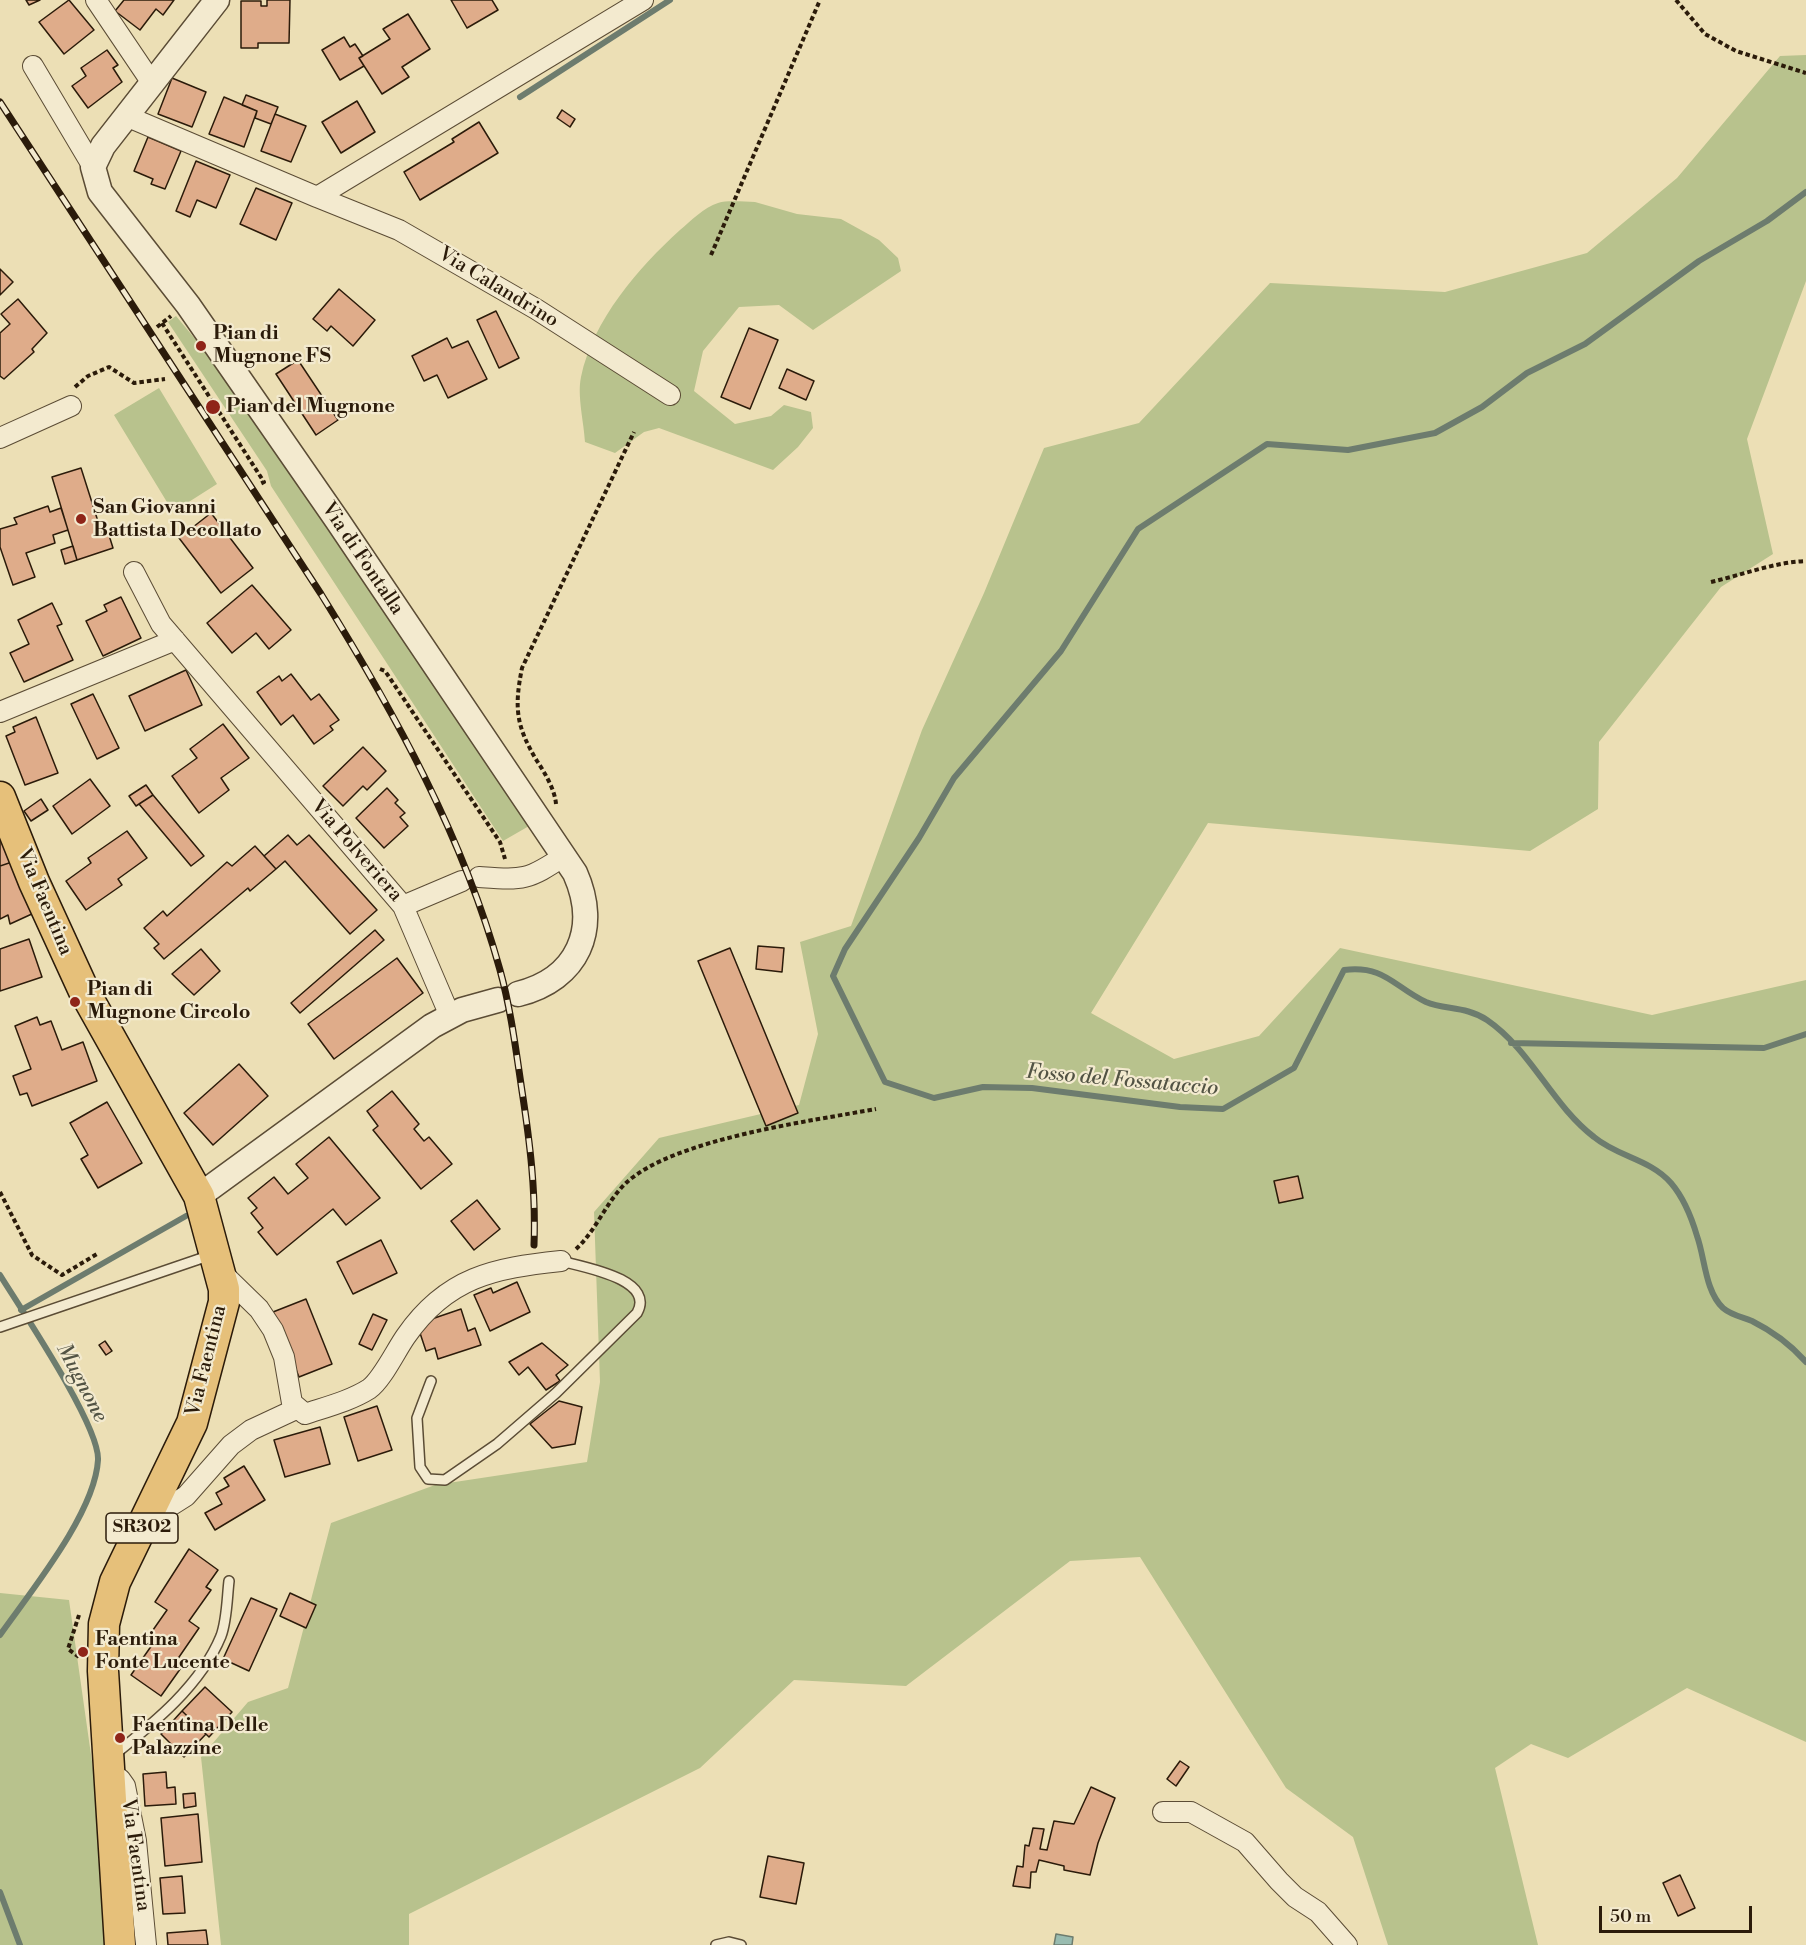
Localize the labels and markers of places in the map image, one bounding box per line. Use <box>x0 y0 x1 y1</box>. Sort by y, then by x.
place label: Pian di Mugnone FS <box>213 322 331 369</box>
marker: Pian di Mugnone FS <box>194 339 208 353</box>
place label: Pian del Mugnone <box>226 395 395 419</box>
marker: Pian del Mugnone <box>204 398 222 416</box>
place label: San Giovanni Battista Decollato <box>93 496 262 543</box>
marker: San Giovanni Battista Decollato <box>74 512 88 526</box>
place label: Pian di Mugnone Circolo <box>87 978 250 1025</box>
marker: Pian di Mugnone Circolo <box>68 995 82 1009</box>
place label: Faentina Fonte Lucente <box>95 1628 230 1675</box>
marker: Faentina Fonte Lucente <box>76 1645 90 1659</box>
place label: Faentina Delle Palazzine <box>132 1714 269 1761</box>
marker: Faentina Delle Palazzine <box>113 1731 127 1745</box>

